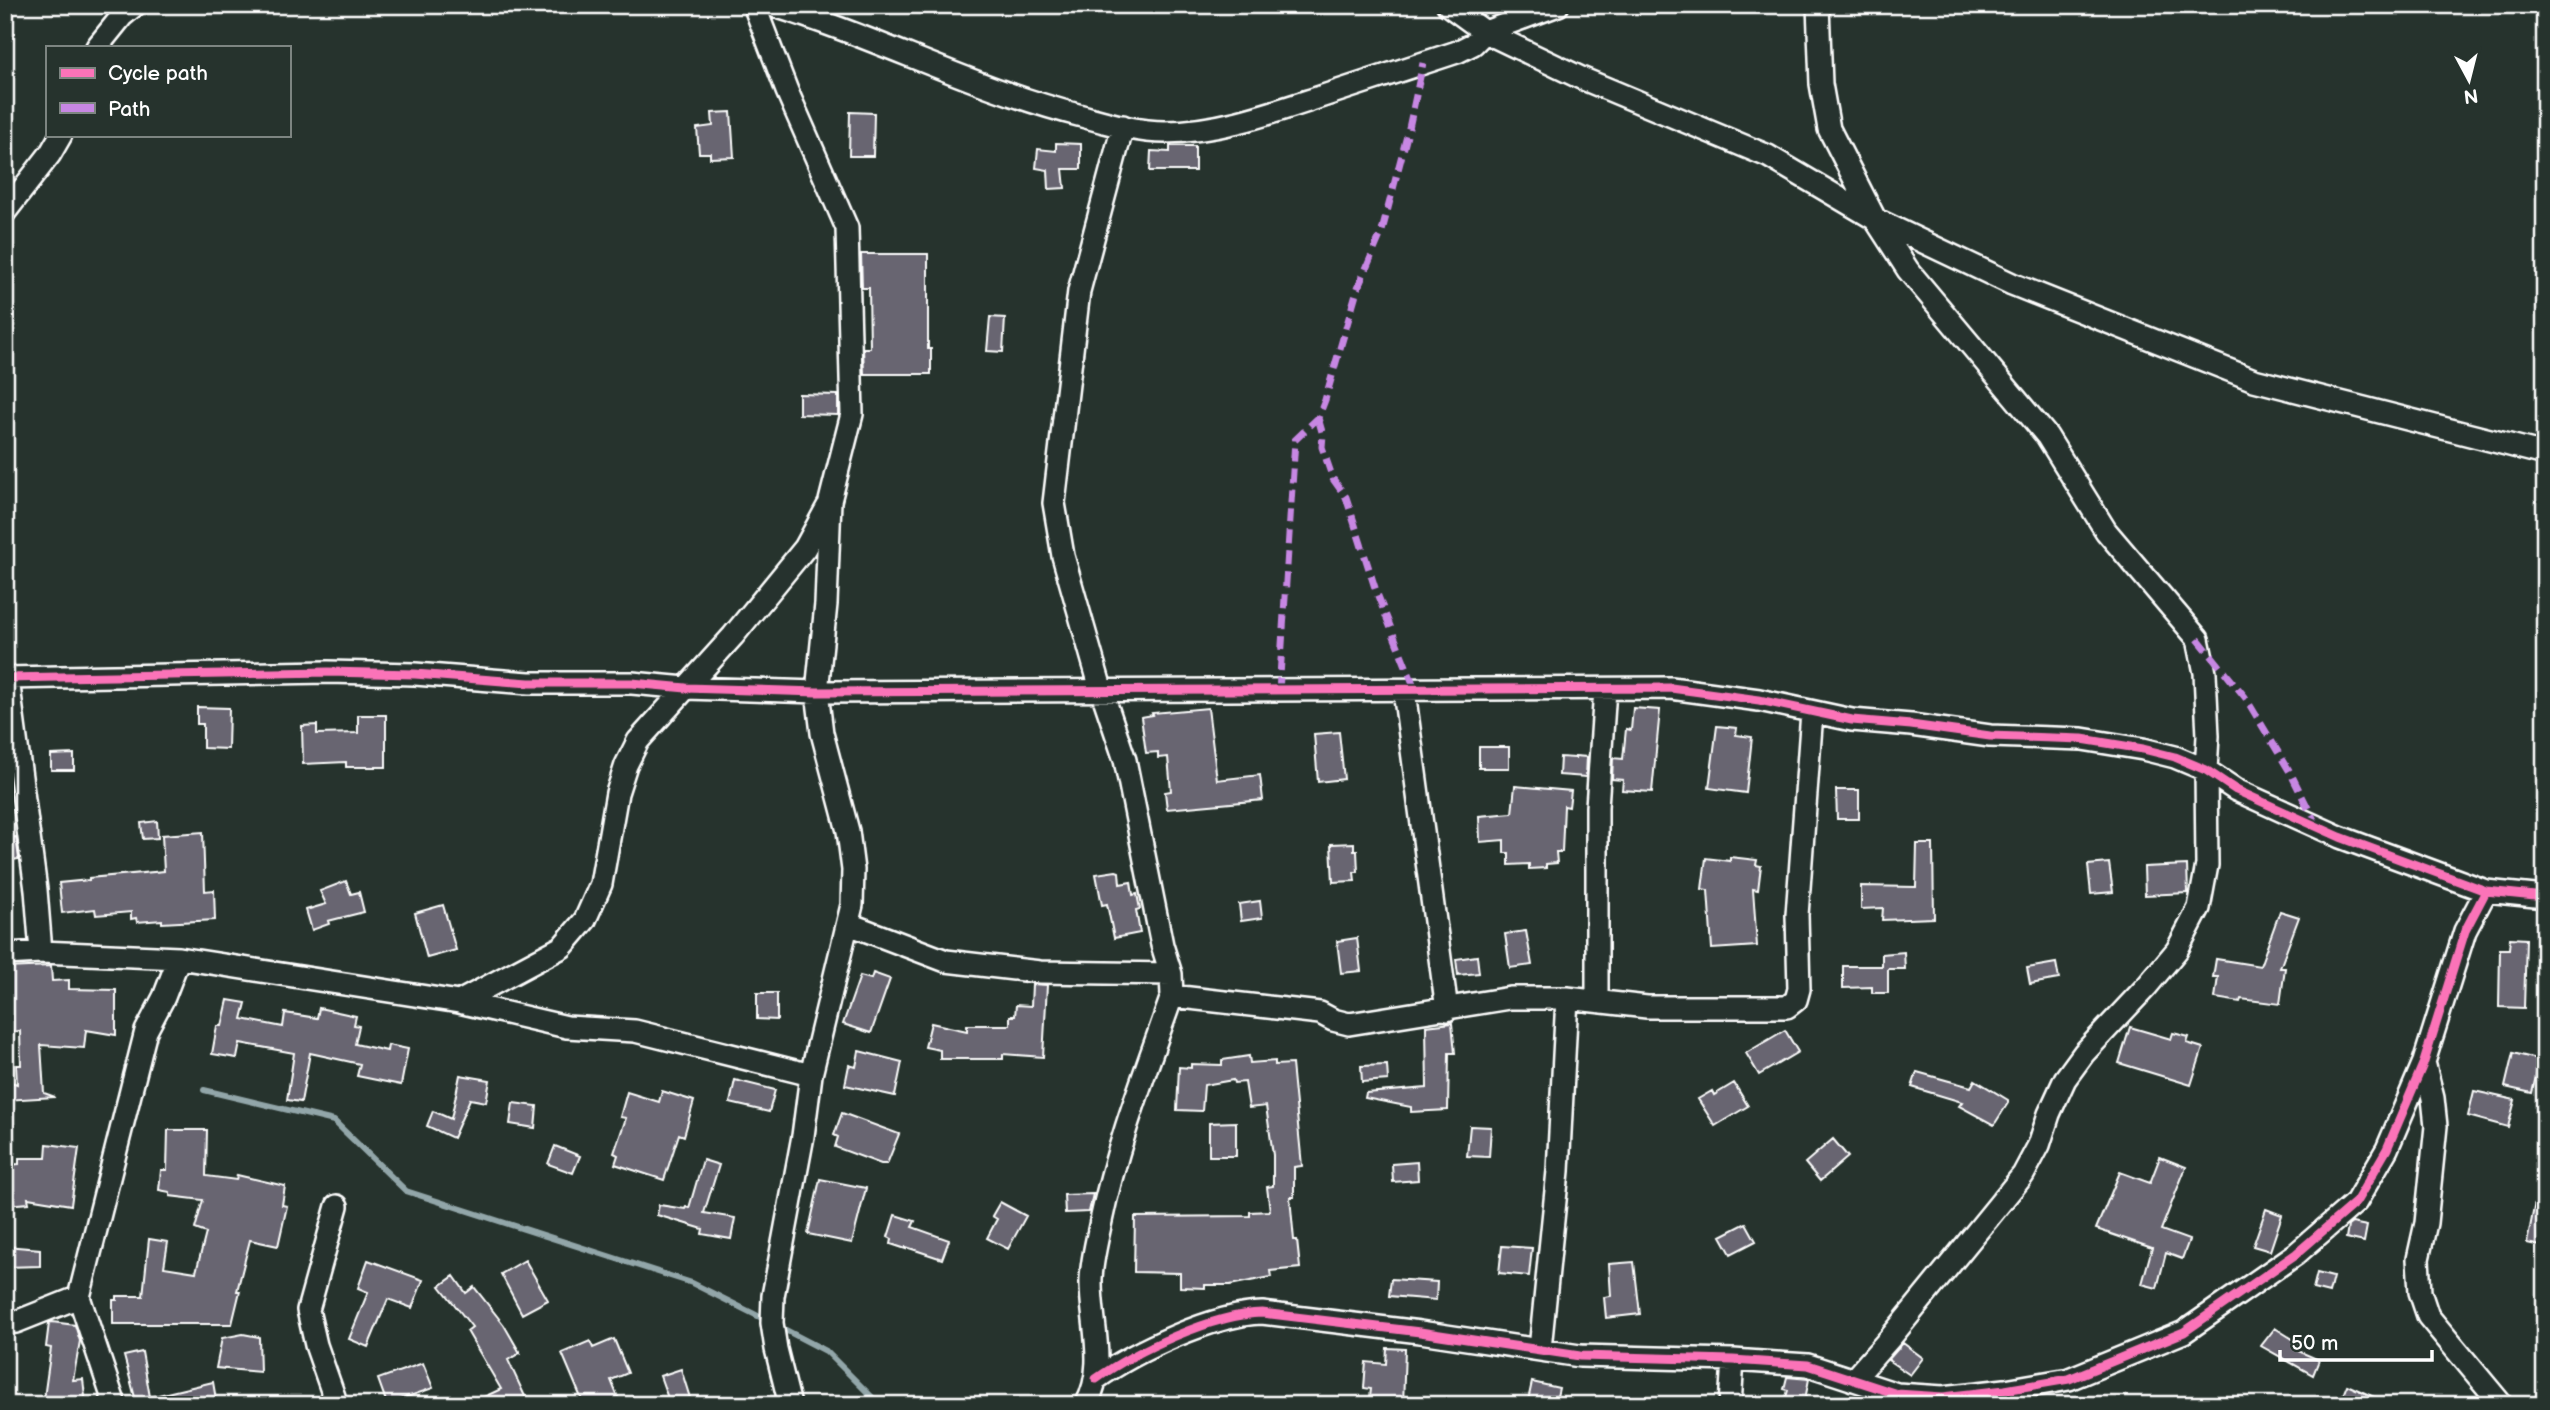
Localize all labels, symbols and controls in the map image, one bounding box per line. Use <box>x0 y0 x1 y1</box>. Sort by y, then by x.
legend <box>46 46 290 136</box>
north arrow <box>2434 46 2504 116</box>
text: Cycle path <box>108 61 208 86</box>
text: N <box>2462 83 2479 108</box>
text: Path <box>108 97 150 122</box>
scale bar <box>2280 1319 2433 1363</box>
text: 50 m <box>2291 1331 2338 1356</box>

